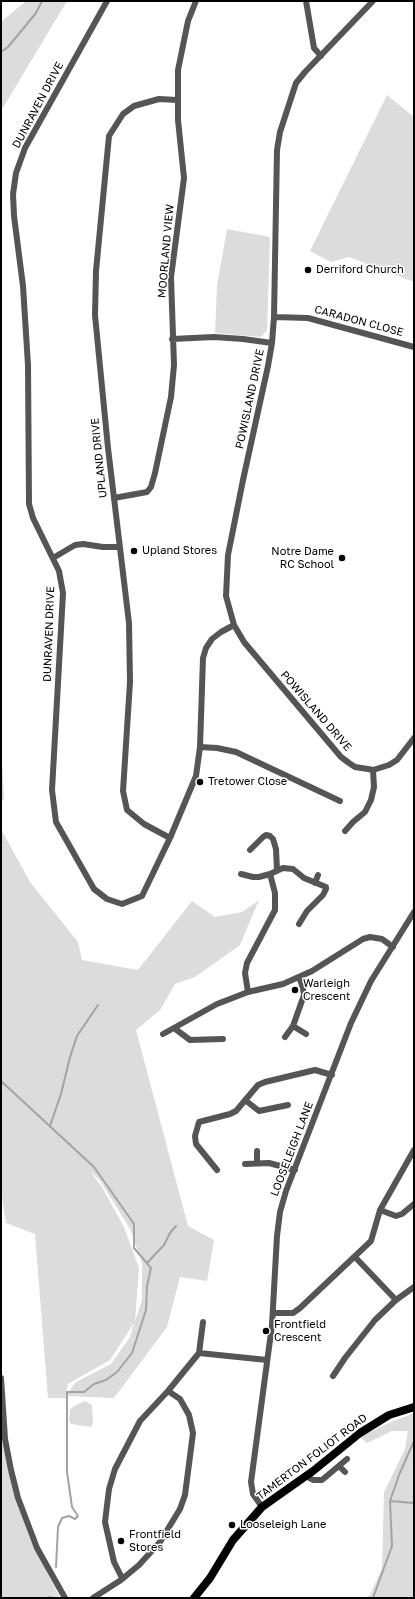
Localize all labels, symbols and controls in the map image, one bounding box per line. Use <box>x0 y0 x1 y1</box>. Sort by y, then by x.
street label: DUNRAVEN DRIVE <box>10 60 66 150</box>
street label: MOORLAND VIEW <box>155 204 177 298</box>
place label: Derriford Church <box>316 263 404 277</box>
marker: Derriford Church <box>303 265 313 275</box>
street label: CARADON CLOSE <box>313 303 405 339</box>
street label: POWISLAND DRIVE <box>233 348 267 450</box>
street label: UPLAND DRIVE <box>88 417 110 499</box>
place label: Upland Stores <box>142 544 217 558</box>
place label: Notre Dame RC School <box>271 545 334 571</box>
marker: Upland Stores <box>129 546 139 556</box>
marker: Notre Dame RC School <box>337 553 347 563</box>
street label: DUNRAVEN DRIVE <box>41 586 57 682</box>
street label: POWISLAND DRIVE <box>278 668 354 754</box>
place label: Tretower Close <box>208 775 287 789</box>
marker: Tretower Close <box>195 777 205 787</box>
place label: Warleigh Crescent <box>303 977 350 1003</box>
marker: Warleigh Crescent <box>290 985 300 995</box>
street label: LOOSELEIGH LANE <box>268 1100 316 1198</box>
place label: Frontfield Crescent <box>274 1318 326 1344</box>
marker: Frontfield Crescent <box>261 1326 271 1336</box>
street label: TAMERTON FOLIOT ROAD <box>254 1411 370 1503</box>
place label: Looseleigh Lane <box>240 1518 326 1532</box>
marker: Looseleigh Lane <box>227 1520 237 1530</box>
place label: Frontfield Stores <box>129 1528 181 1554</box>
marker: Frontfield Stores <box>116 1536 126 1546</box>

